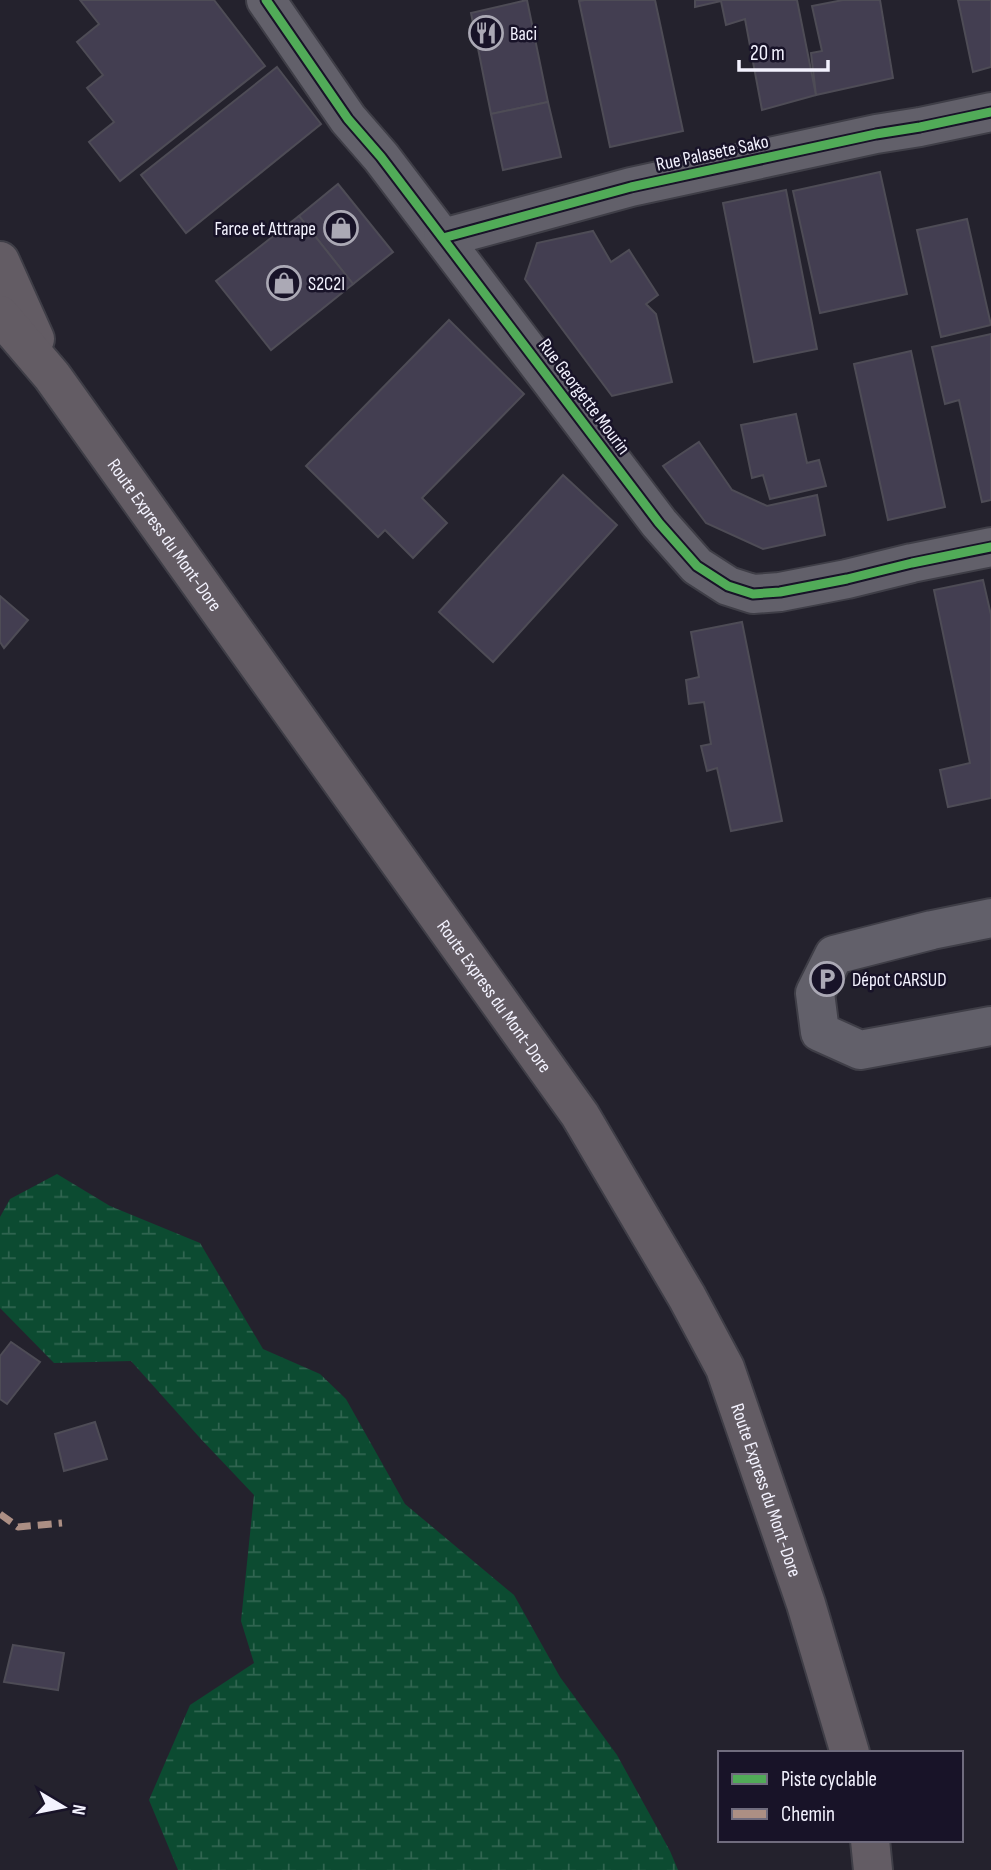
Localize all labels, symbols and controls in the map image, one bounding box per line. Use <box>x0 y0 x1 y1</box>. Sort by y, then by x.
restaurant icon: Baci <box>467 14 505 52</box>
place label: Baci <box>510 23 537 46</box>
scale bar <box>739 28 828 72</box>
text: 20 m <box>750 41 785 66</box>
street label: Rue Palasete Sako <box>654 130 771 177</box>
shop icon: Farce et Attrape <box>322 209 360 247</box>
place label: Farce et Attrape <box>214 218 316 241</box>
shop icon: S2C2I <box>265 264 303 302</box>
place label: S2C2I <box>308 273 345 296</box>
street label: Rue Georgette Mourin <box>533 335 635 459</box>
street label: Route Express du Mont-Dore <box>102 455 226 616</box>
street label: Route Express du Mont-Dore <box>431 916 556 1078</box>
parking icon: Dépot CARSUD <box>808 960 846 998</box>
place label: Dépot CARSUD <box>852 969 947 992</box>
street label: Route Express du Mont-Dore <box>725 1401 806 1580</box>
legend <box>718 1751 963 1842</box>
text: Piste cyclable <box>781 1767 877 1792</box>
north arrow <box>28 1772 98 1842</box>
text: Chemin <box>781 1802 835 1827</box>
text: N <box>66 1803 90 1817</box>

